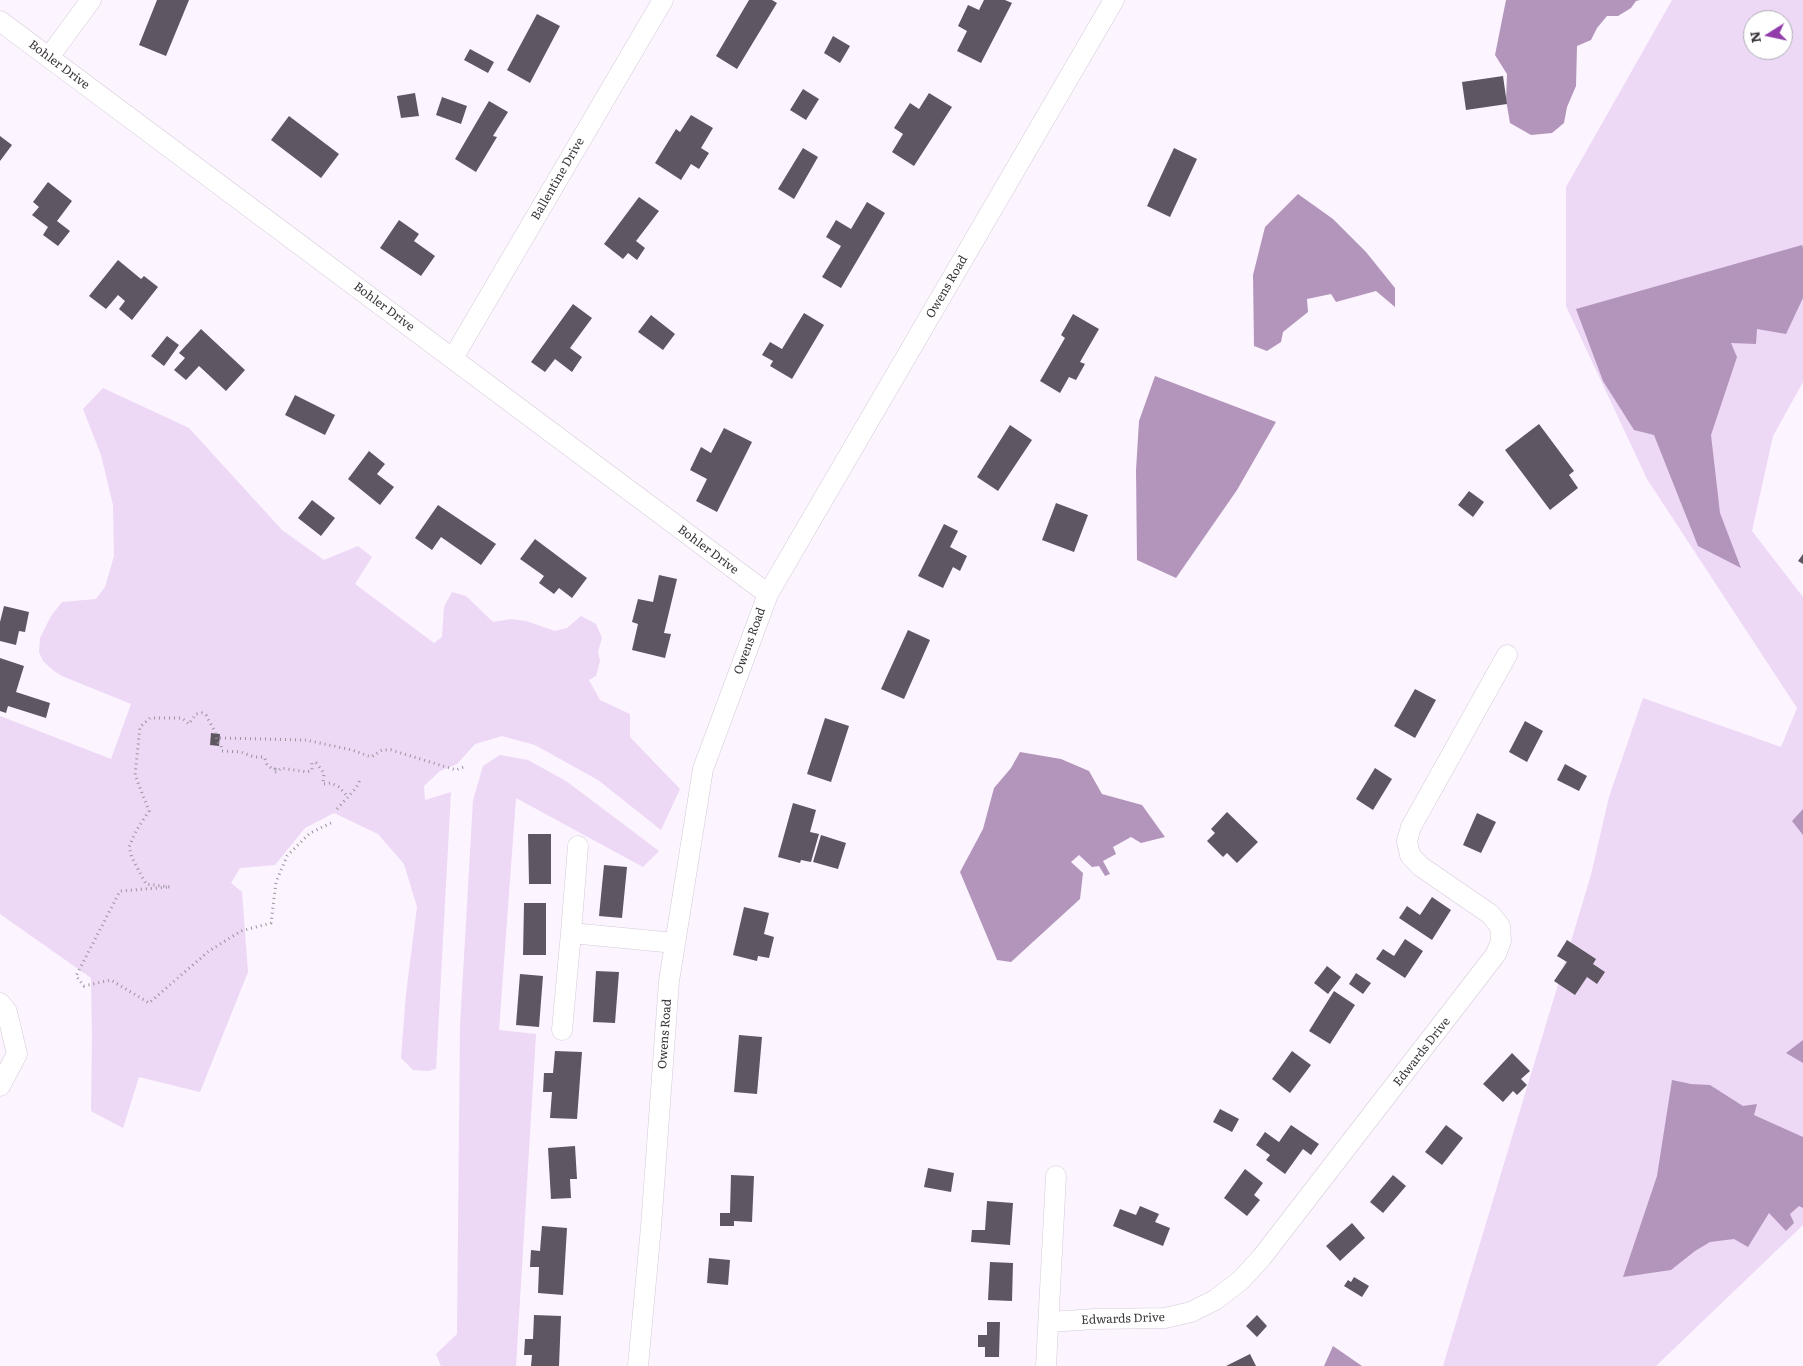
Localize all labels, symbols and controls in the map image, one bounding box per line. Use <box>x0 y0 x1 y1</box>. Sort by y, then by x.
north arrow <box>1743 10 1793 60</box>
text: N <box>1743 30 1765 45</box>
street label: Bohler Drive <box>26 37 92 93</box>
street label: Ballentine Drive <box>529 135 587 223</box>
street label: Owens Road <box>923 253 971 321</box>
street label: Bohler Drive <box>351 279 417 335</box>
street label: Bohler Drive <box>675 522 741 578</box>
street label: Owens Road <box>731 606 769 676</box>
street label: Owens Road <box>655 999 675 1069</box>
street label: Edwards Drive <box>1391 1015 1453 1089</box>
street label: Edwards Drive <box>1081 1310 1165 1328</box>

